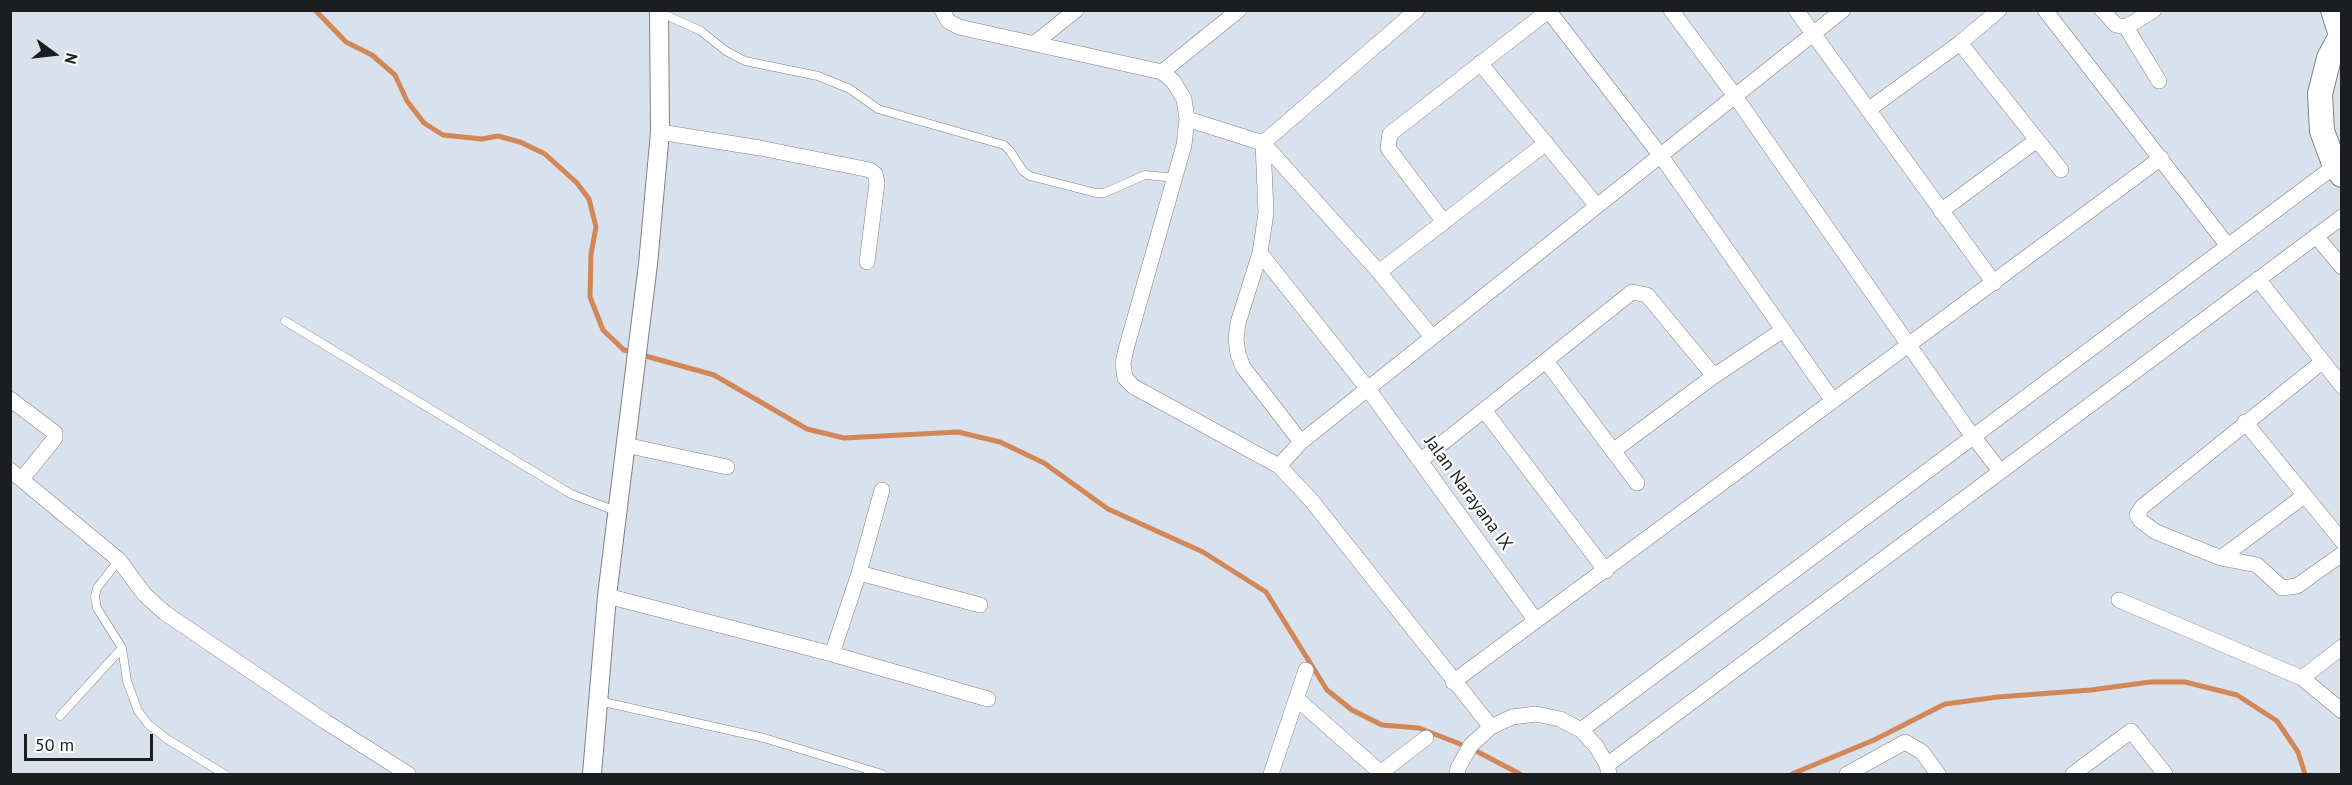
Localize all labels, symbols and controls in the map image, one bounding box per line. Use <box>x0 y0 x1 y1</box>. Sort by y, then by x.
north arrow <box>24 24 84 84</box>
text: N <box>60 51 82 66</box>
street label: Jalan Narayana IX <box>1419 431 1517 555</box>
scale bar <box>27 722 156 760</box>
text: 50 m <box>35 733 74 756</box>

